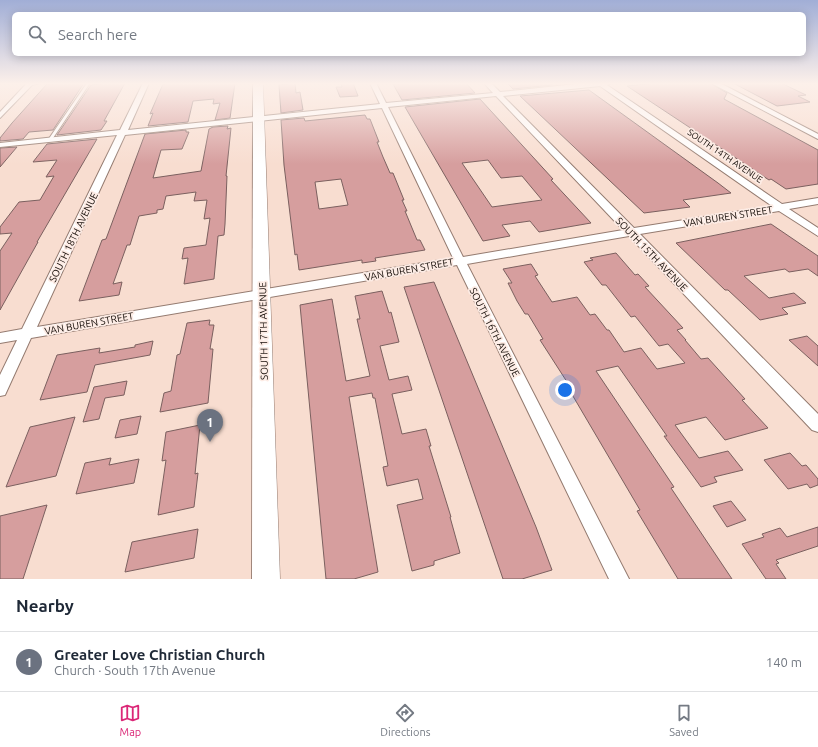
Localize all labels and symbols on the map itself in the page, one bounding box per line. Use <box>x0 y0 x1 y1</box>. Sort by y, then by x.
street label: SOUTH 14TH AVENUE <box>686 127 764 185</box>
street label: SOUTH 18TH AVENUE <box>47 190 100 284</box>
street label: VAN BUREN STREET <box>683 204 774 229</box>
street label: SOUTH 15TH AVENUE <box>614 215 690 294</box>
street label: VAN BUREN STREET <box>364 256 455 283</box>
street label: SOUTH 17TH AVENUE <box>257 281 270 380</box>
street label: SOUTH 16TH AVENUE <box>467 286 522 379</box>
street label: VAN BUREN STREET <box>44 310 135 337</box>
your location <box>555 380 575 400</box>
pin: 1 <box>197 409 223 442</box>

